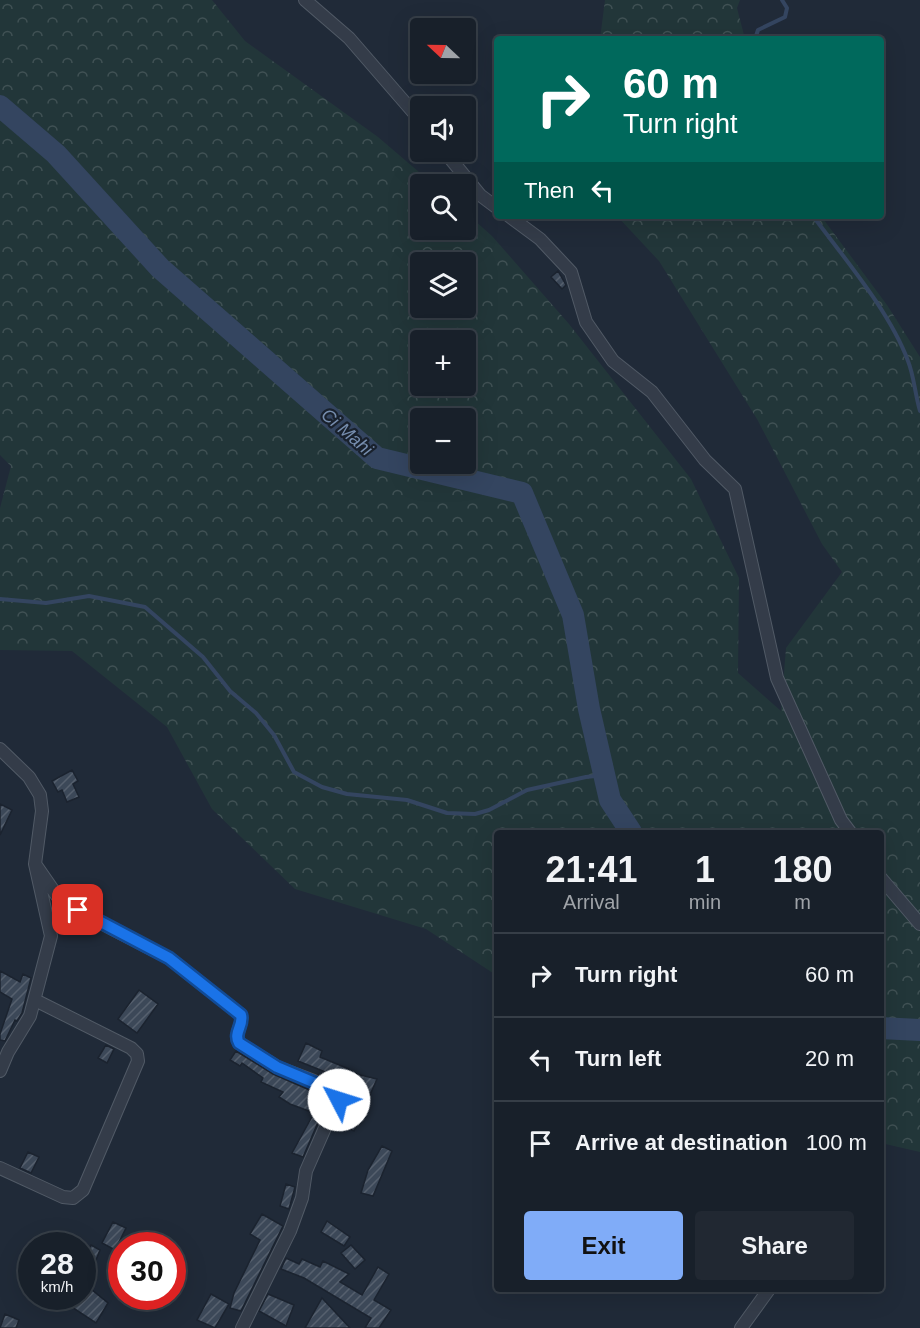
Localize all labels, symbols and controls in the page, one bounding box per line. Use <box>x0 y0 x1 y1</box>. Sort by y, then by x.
north arrow <box>410 18 476 84</box>
map controls <box>410 18 476 474</box>
icon: right <box>524 60 602 138</box>
text: 60 m <box>623 60 719 107</box>
button: sound <box>410 96 476 162</box>
text: Turn right <box>623 109 738 139</box>
button: search <box>410 174 476 240</box>
icon: left <box>586 174 619 207</box>
text: Then <box>524 178 574 203</box>
button: layers <box>410 252 476 318</box>
button: + <box>410 330 476 396</box>
water label: Ci Mahi <box>317 404 377 460</box>
button: − <box>410 408 476 474</box>
text: 21:41 <box>545 849 637 890</box>
text: 1 <box>695 849 715 890</box>
text: 180 <box>772 849 833 890</box>
pin <box>52 884 103 935</box>
text: Arrival <box>563 891 620 913</box>
text: min <box>689 891 721 913</box>
text: m <box>794 891 811 913</box>
icon: arrive <box>61 893 94 926</box>
icon: right <box>524 959 557 992</box>
text: Turn right <box>575 962 677 987</box>
text: 60 m <box>805 962 854 987</box>
icon: left <box>524 1043 557 1076</box>
text: Turn left <box>575 1046 661 1071</box>
text: 20 m <box>805 1046 854 1071</box>
position arrow <box>307 1068 371 1132</box>
icon: arrive <box>524 1127 557 1160</box>
text: Arrive at destination <box>575 1130 788 1155</box>
text: 100 m <box>806 1130 867 1155</box>
button: Exit <box>524 1211 683 1280</box>
button: Share <box>695 1211 854 1280</box>
speed limit sign: 30 <box>108 1232 186 1310</box>
text: 28 <box>40 1247 74 1280</box>
text: km/h <box>41 1278 73 1295</box>

